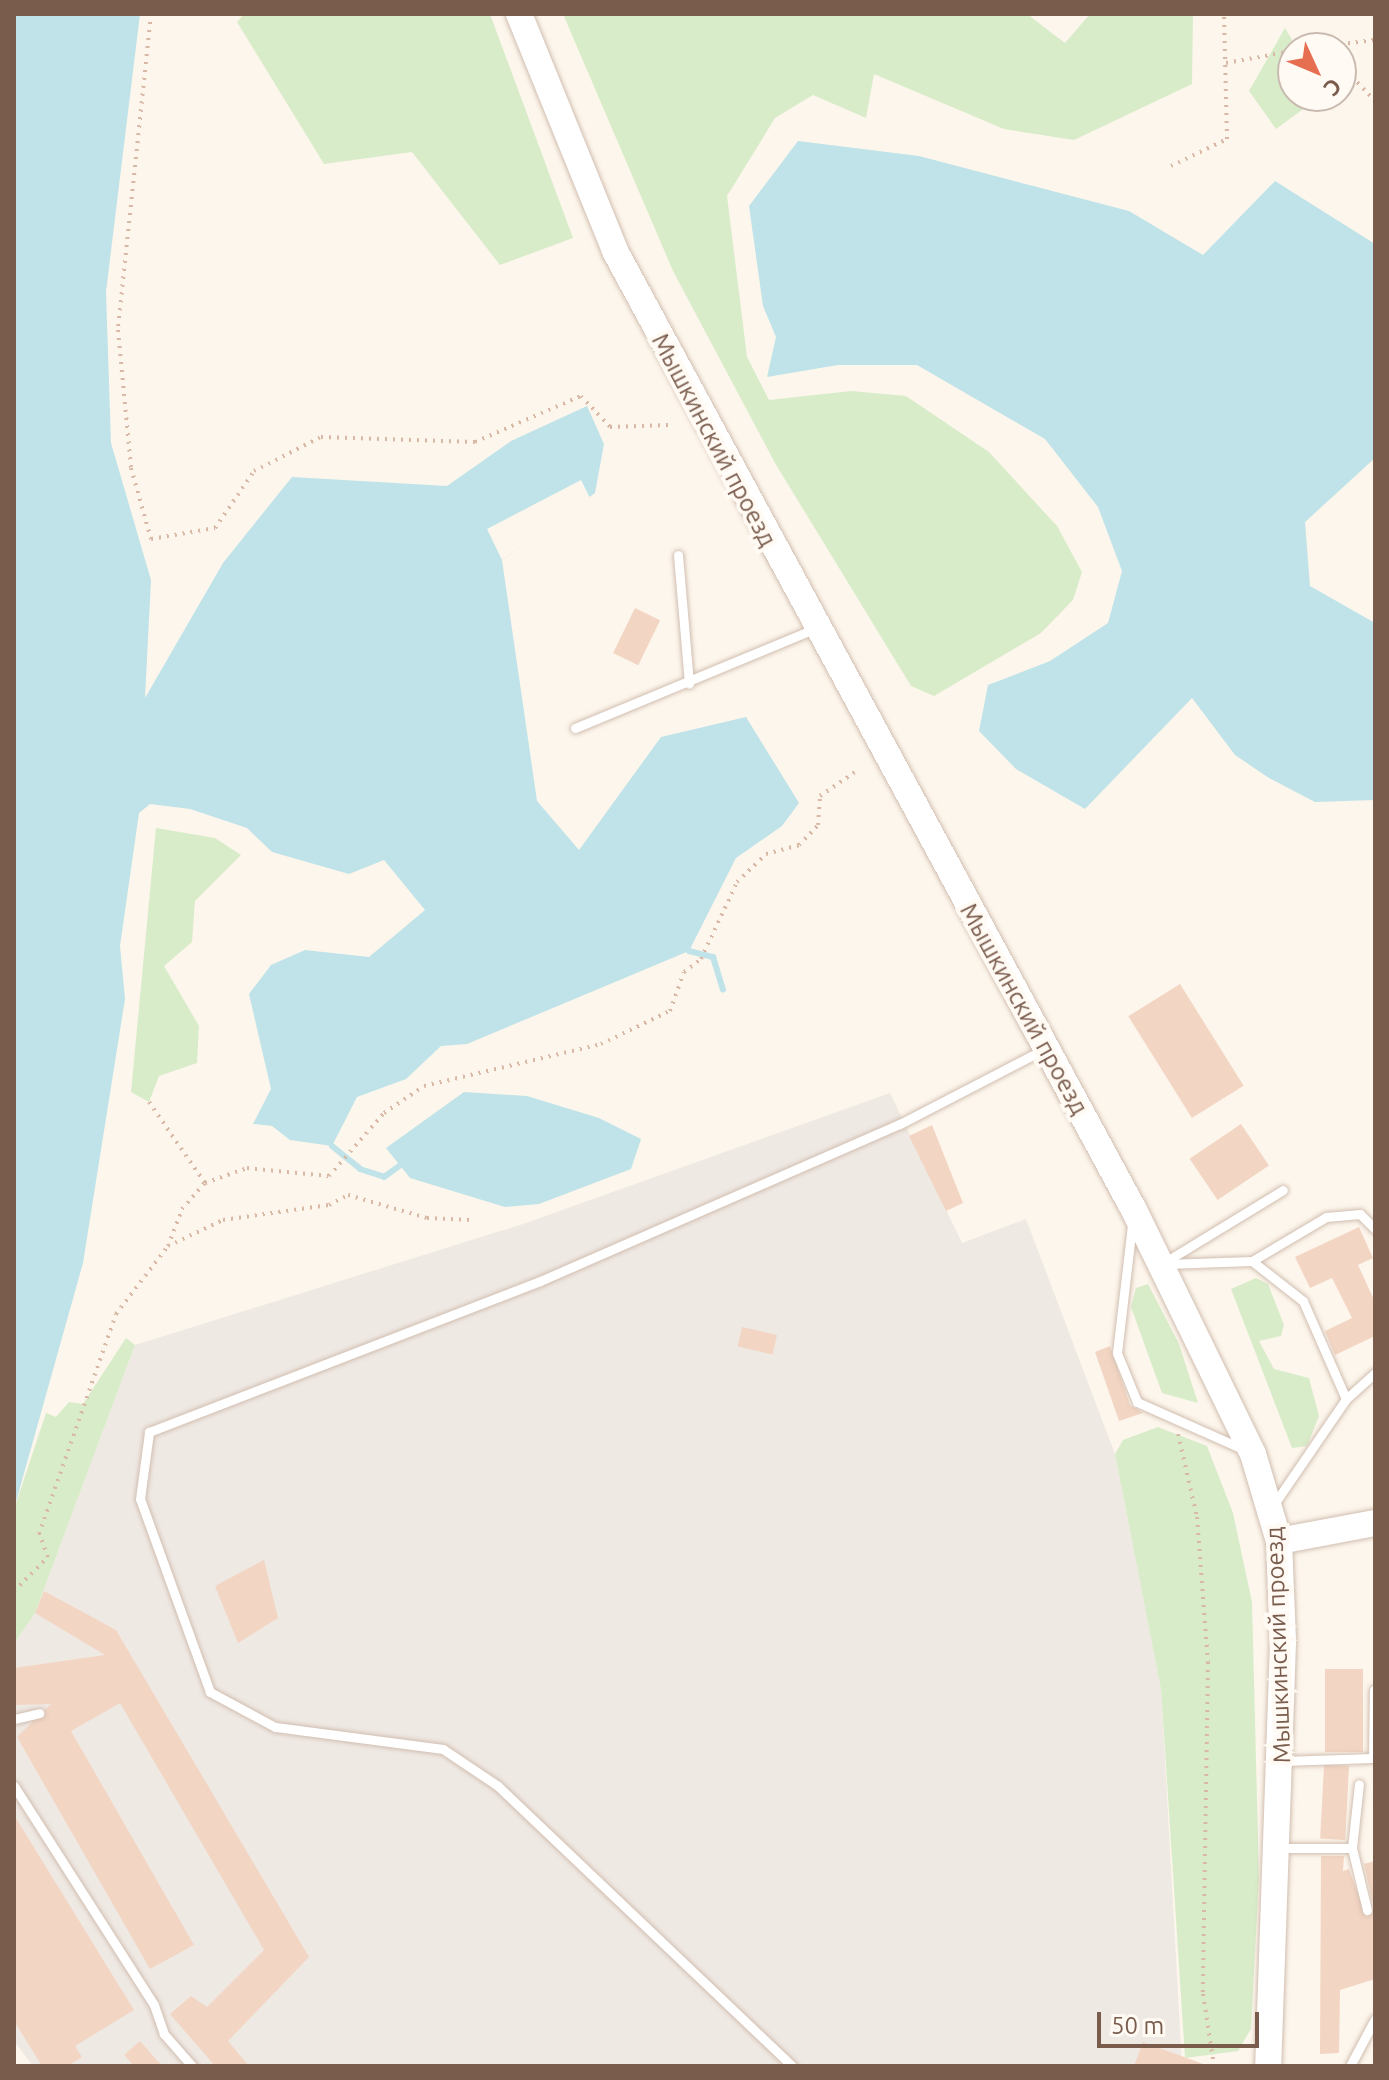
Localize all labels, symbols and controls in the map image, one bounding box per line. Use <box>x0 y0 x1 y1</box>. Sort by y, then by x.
north arrow <box>1277 32 1357 112</box>
text: С <box>1319 74 1347 101</box>
street label: Мышкинский проезд <box>646 329 782 551</box>
street label: Мышкинский проезд <box>954 898 1094 1120</box>
street label: Мышкинский проезд <box>1259 1526 1297 1764</box>
scale bar <box>1101 1996 1263 2046</box>
text: 50 m <box>1111 2012 1164 2039</box>

